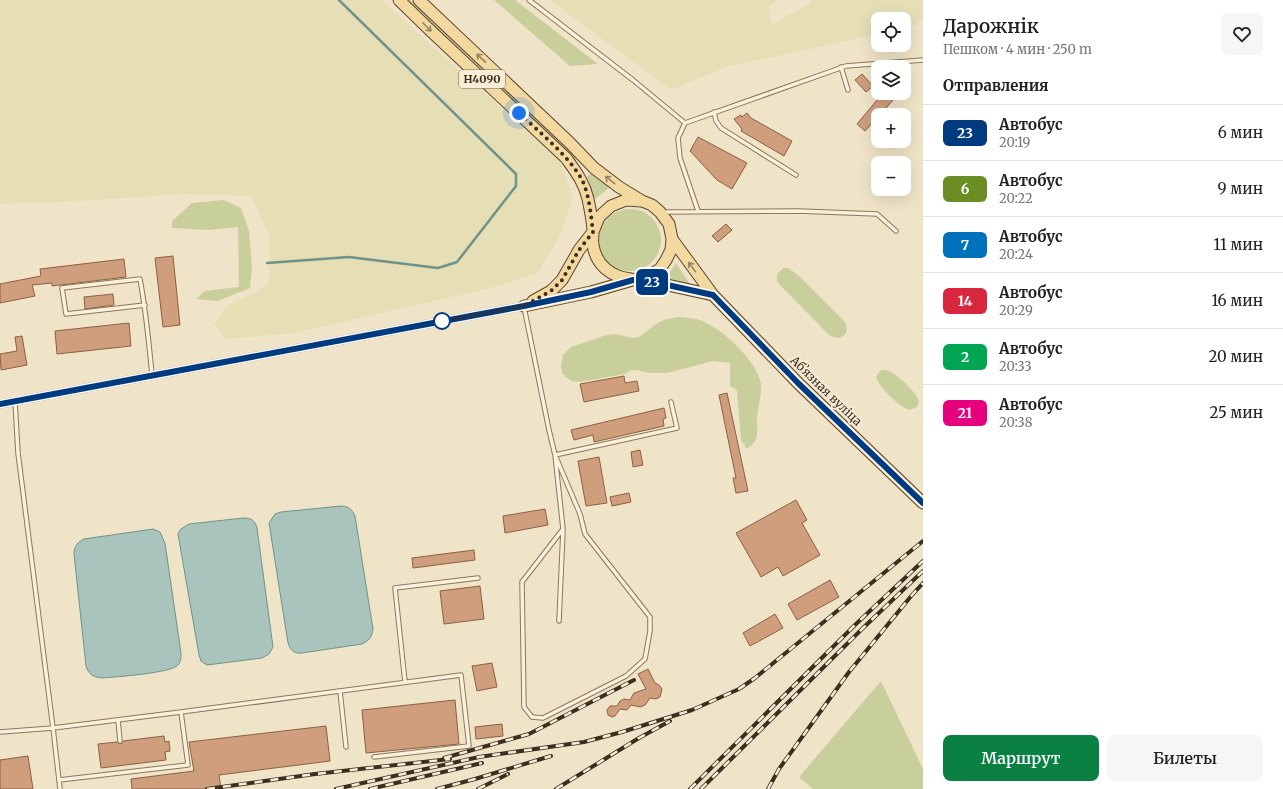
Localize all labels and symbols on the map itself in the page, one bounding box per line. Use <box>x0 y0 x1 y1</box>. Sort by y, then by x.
one-way arrow <box>422 23 432 32</box>
one-way arrow <box>476 54 486 63</box>
road number: Н4090 <box>459 70 505 88</box>
your location <box>509 103 529 123</box>
one-way arrow <box>604 176 615 184</box>
one-way arrow <box>688 262 696 273</box>
line badge: 23 <box>634 269 670 295</box>
unlabelled marker <box>433 312 451 330</box>
street label: Абʼязная вуліца <box>787 352 866 429</box>

